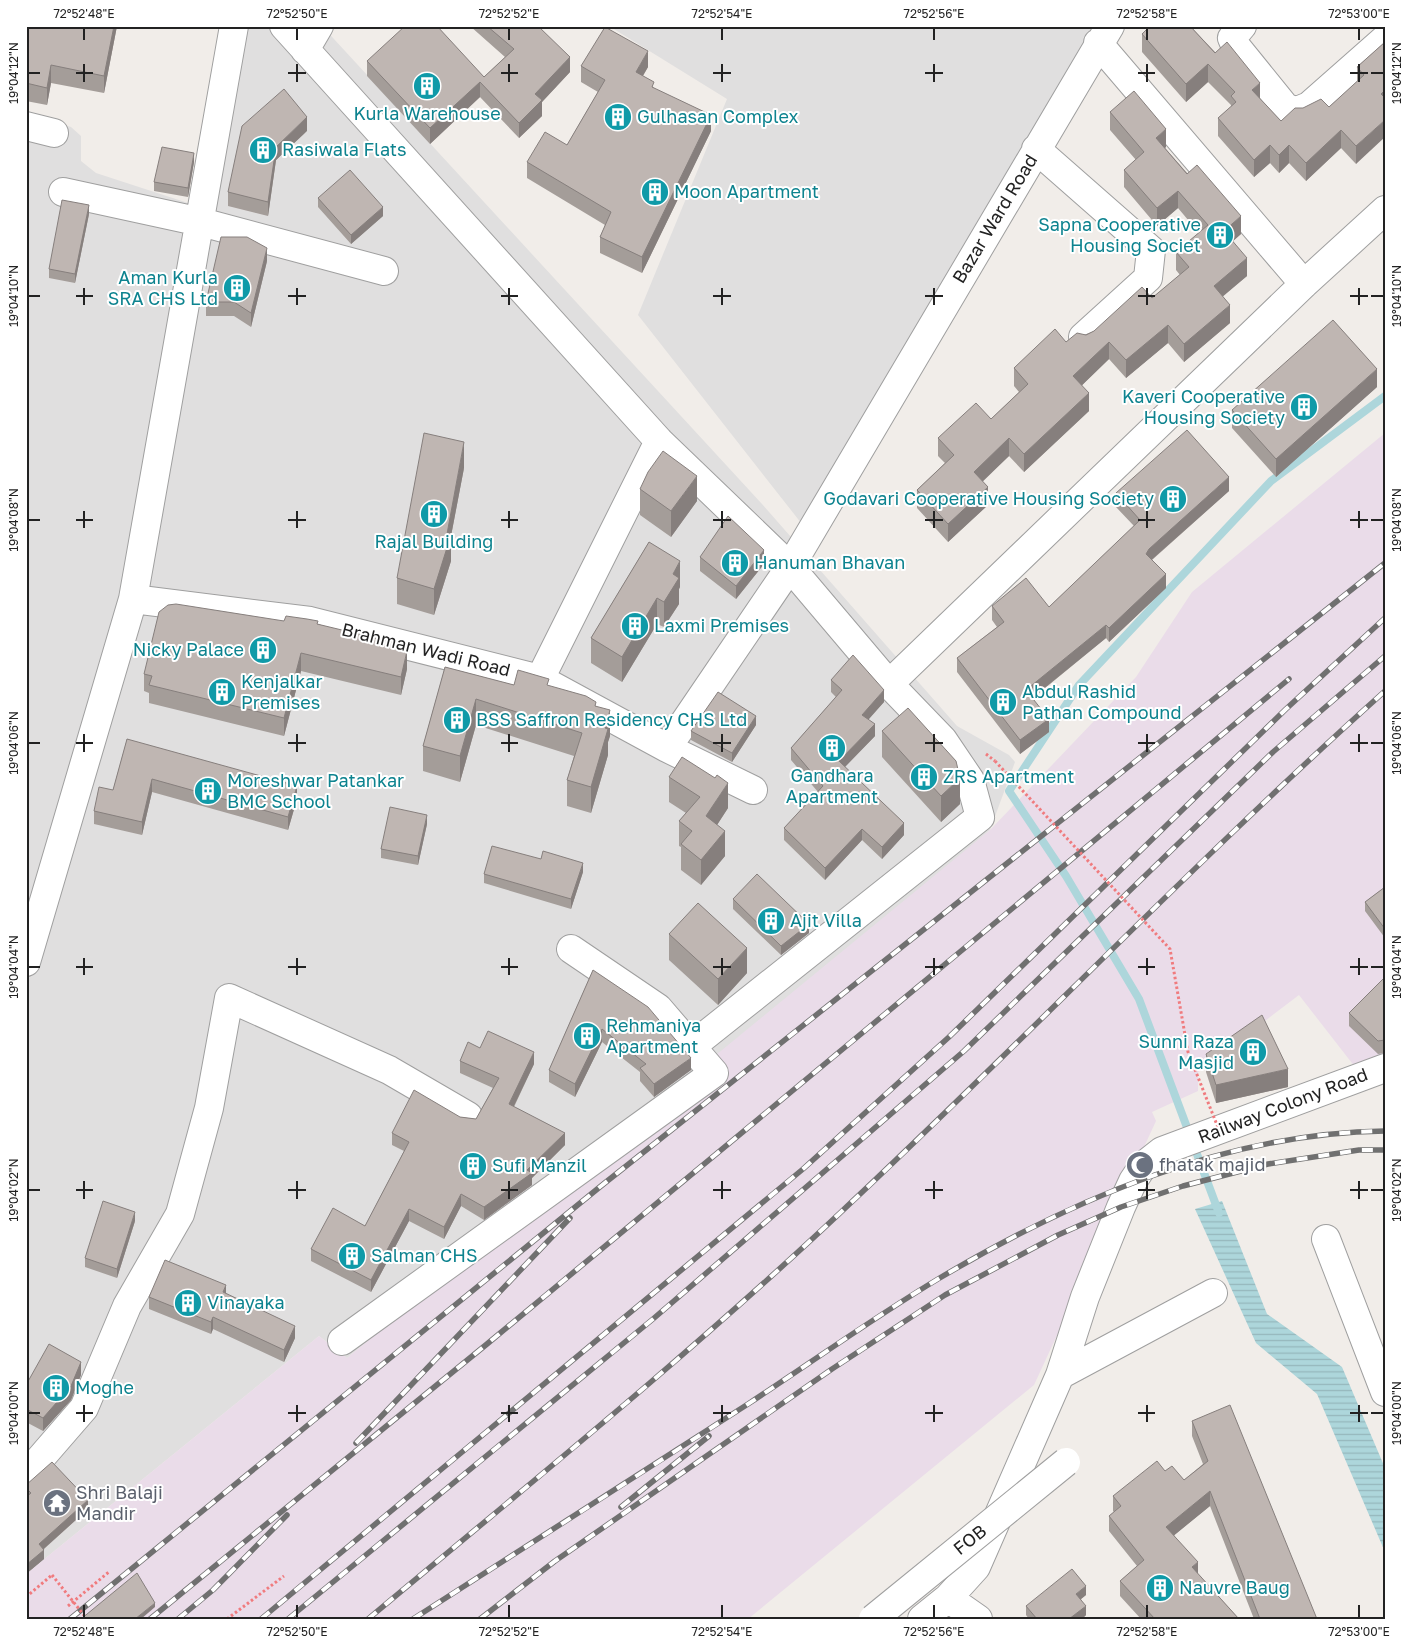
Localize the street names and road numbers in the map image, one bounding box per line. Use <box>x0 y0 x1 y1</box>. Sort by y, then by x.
street label: Bazar Ward Road <box>947 150 1041 287</box>
street label: Brahman Wadi Road <box>340 617 513 681</box>
street label: Railway Colony Road <box>1195 1063 1371 1148</box>
street label: FOB <box>948 1519 990 1559</box>

